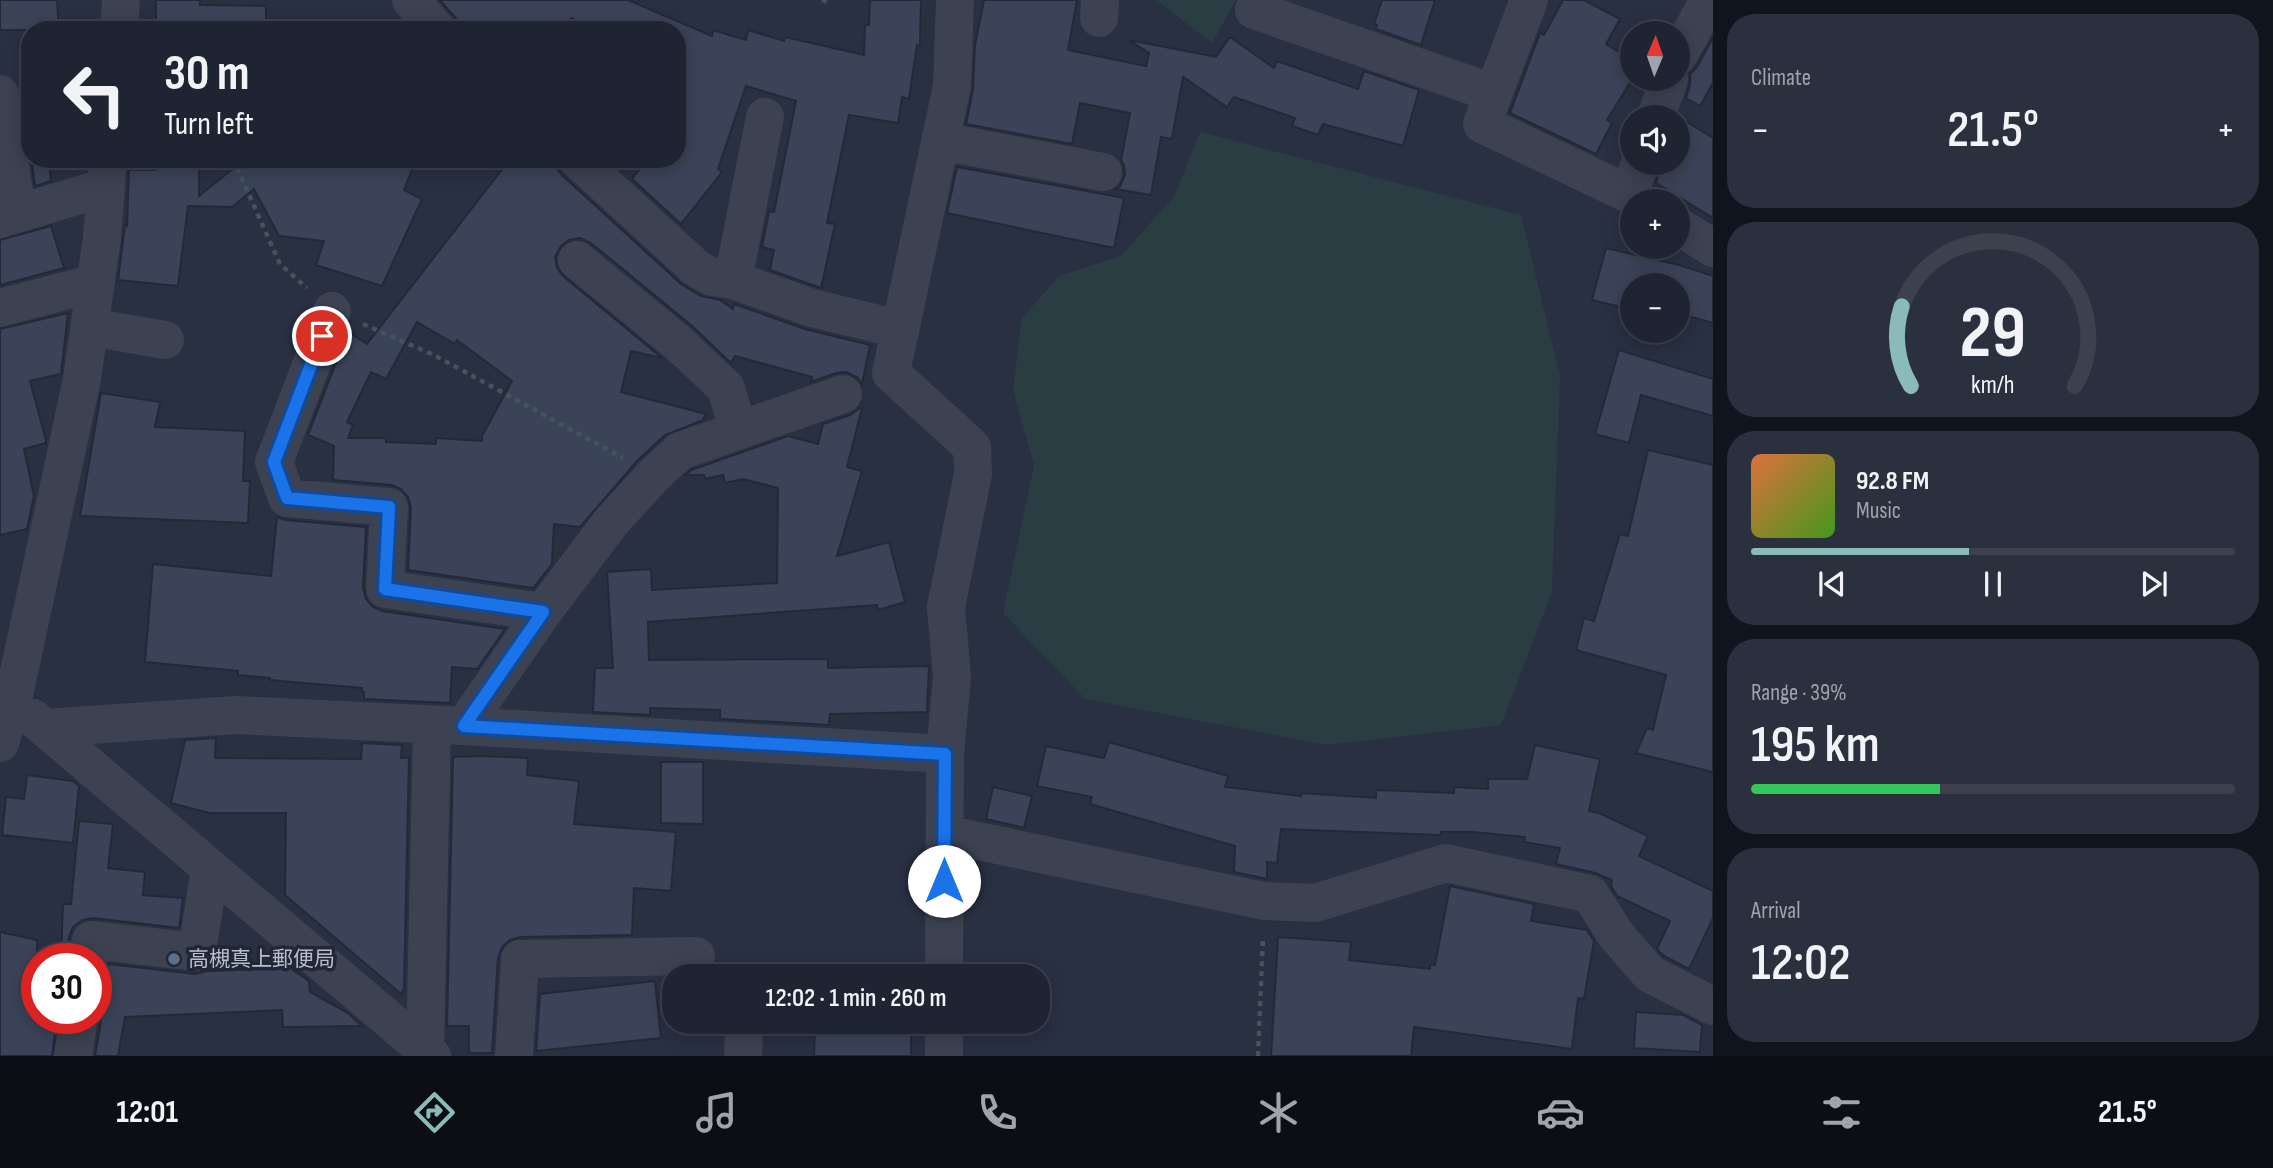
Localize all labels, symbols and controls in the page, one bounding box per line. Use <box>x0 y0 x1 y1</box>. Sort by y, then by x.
north arrow <box>1620 21 1690 91</box>
map controls <box>1620 21 1690 343</box>
text: 30 m <box>164 45 249 104</box>
icon: left <box>49 49 140 140</box>
text: Climate <box>1751 64 1811 92</box>
text: 21.5° <box>1947 99 2039 162</box>
text: Turn left <box>164 105 254 144</box>
button: sound <box>1620 105 1690 175</box>
text: − <box>1751 108 1770 153</box>
text: + <box>2216 108 2235 153</box>
button: + <box>1620 189 1690 259</box>
button: − <box>1620 273 1690 343</box>
text: 29 <box>1960 290 2026 378</box>
pin <box>292 306 352 366</box>
icon: arrive <box>303 317 341 355</box>
text: km/h <box>1971 369 2015 400</box>
text: 92.8 FM <box>1856 466 1929 497</box>
text: Music <box>1856 497 1901 525</box>
icon: previous <box>1813 565 1851 603</box>
icon: pause <box>1974 565 2012 603</box>
icon: next <box>2135 565 2173 603</box>
text: Range · 39% <box>1751 679 1847 707</box>
text: 195 km <box>1751 714 1880 777</box>
position arrow <box>907 844 981 918</box>
text: Arrival <box>1751 897 1800 925</box>
text: 12:02 <box>1751 932 1850 995</box>
speed limit sign: 30 <box>21 943 112 1034</box>
place label: 高槻真上郵便局 <box>188 947 335 972</box>
marker: 高槻真上郵便局 <box>166 951 182 967</box>
text: 12:02 · 1 min · 260 m <box>766 983 946 1014</box>
icon: directions <box>410 1088 459 1137</box>
icon: music <box>692 1088 741 1137</box>
icon: phone <box>973 1088 1022 1137</box>
icon: climate <box>1254 1088 1303 1137</box>
icon: car <box>1536 1088 1585 1137</box>
icon: filters <box>1817 1088 1866 1137</box>
text: 12:01 <box>116 1093 178 1132</box>
text: 21.5° <box>2098 1093 2157 1132</box>

